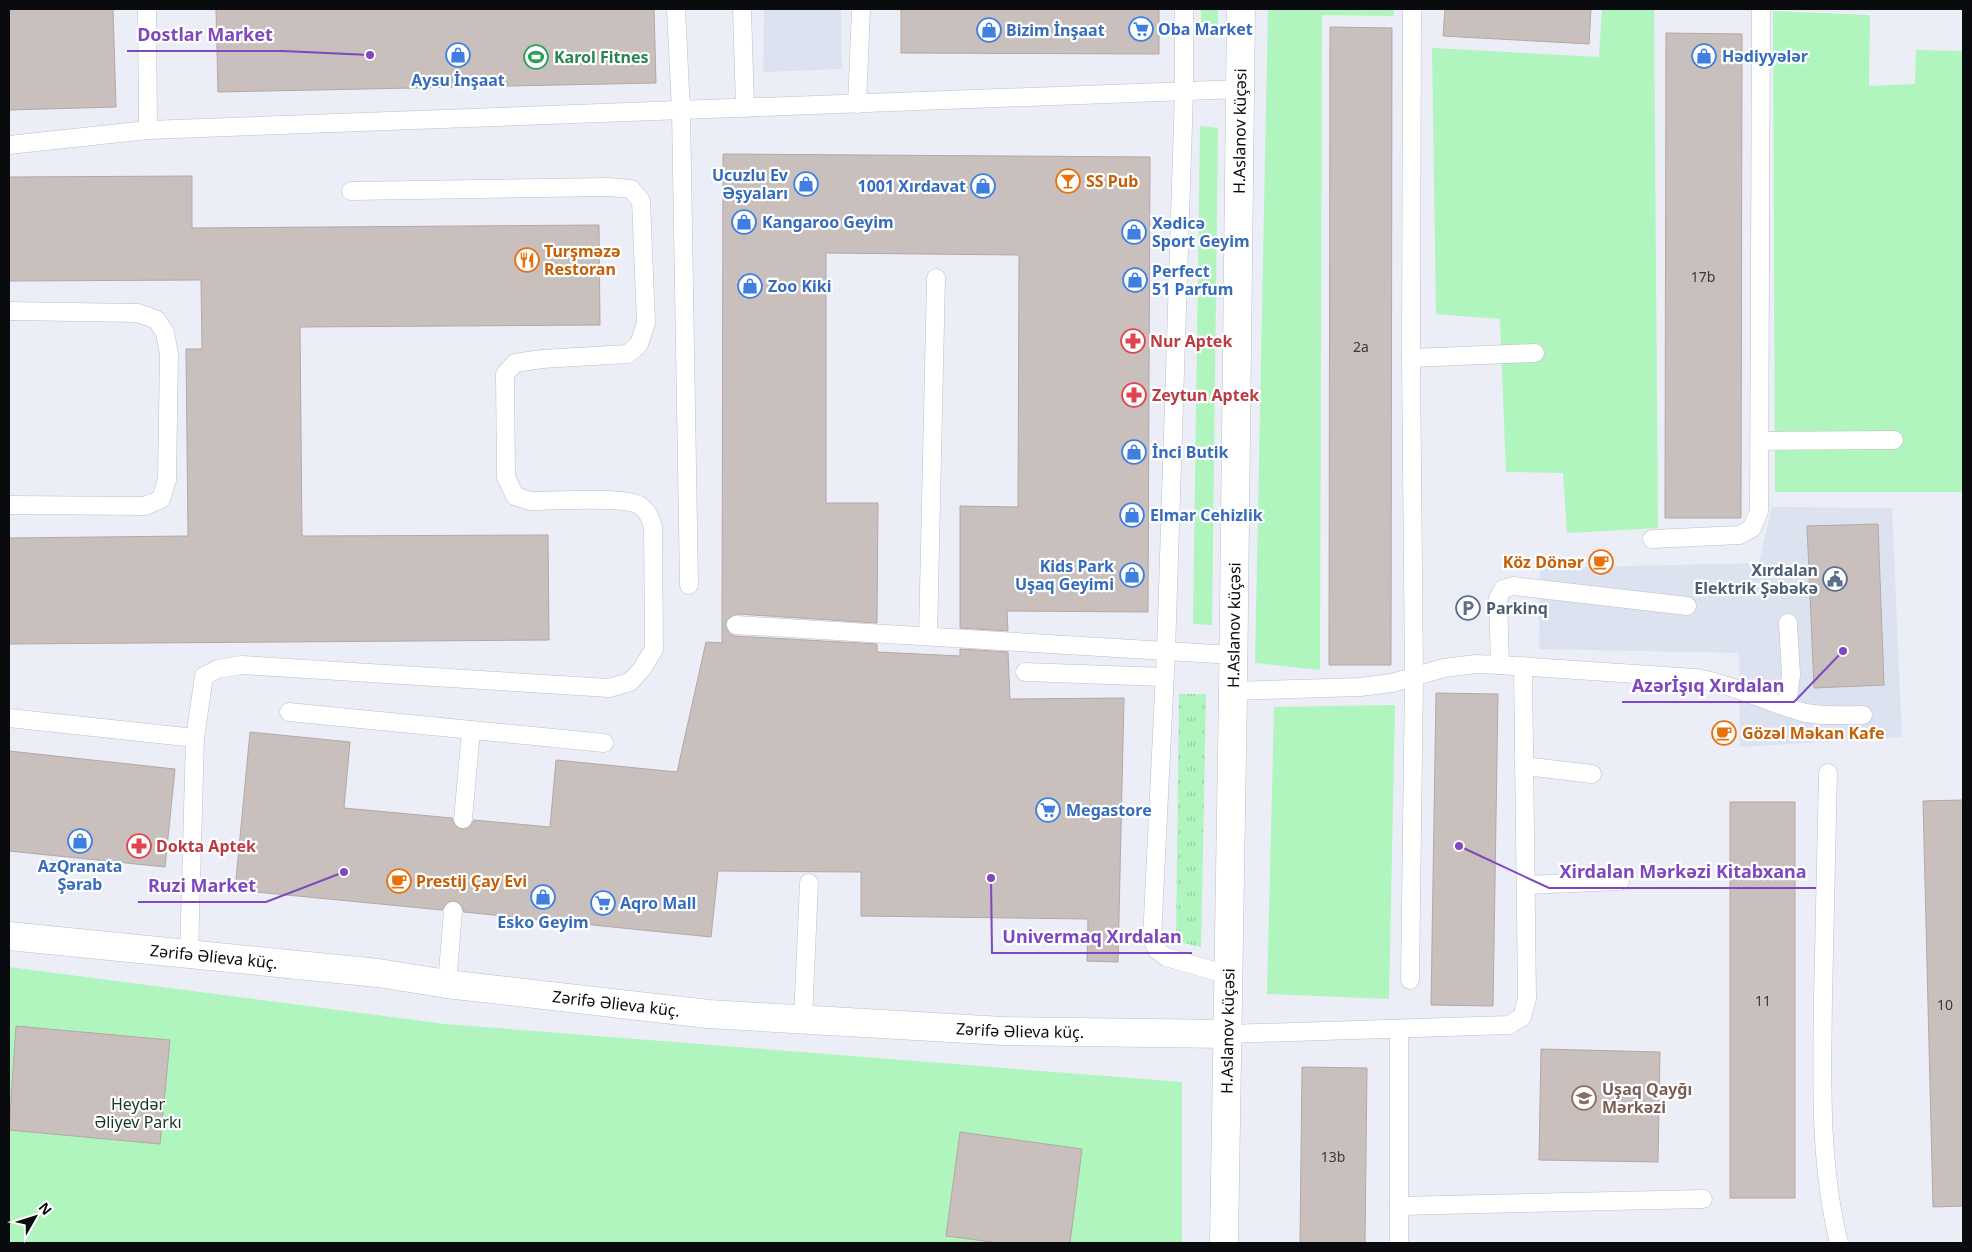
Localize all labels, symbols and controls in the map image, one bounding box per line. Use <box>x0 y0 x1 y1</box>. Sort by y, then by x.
supermarket icon: Oba Market <box>1128 16 1154 42</box>
shop icon: Bizim İnşaat <box>976 17 1002 43</box>
callout: Dostlar Market <box>127 18 283 51</box>
place label: Oba Market <box>1158 18 1253 40</box>
place label: Bizim İnşaat <box>1006 19 1105 41</box>
text: Dostlar Market <box>137 22 273 46</box>
shop icon: Aysu İnşaat <box>445 42 471 68</box>
shop icon: Hədiyyələr <box>1691 43 1717 69</box>
sports icon: Karol Fitnes <box>523 44 549 70</box>
place label: Hədiyyələr <box>1722 45 1808 67</box>
place label: Karol Fitnes <box>554 46 648 68</box>
street label: H.Aslanov küçəsi <box>1228 68 1251 194</box>
place label: Aysu İnşaat <box>411 69 505 91</box>
place label: Ucuzlu Ev Əşyaları <box>712 164 789 204</box>
bar icon: SS Pub <box>1055 168 1081 194</box>
place label: SS Pub <box>1086 170 1138 192</box>
shop icon: Ucuzlu Ev Əşyaları <box>793 171 819 197</box>
shop icon: 1001 Xırdavat <box>970 173 996 199</box>
place label: 1001 Xırdavat <box>858 175 966 197</box>
shop icon: Kangaroo Geyim <box>731 209 757 235</box>
place label: Kangaroo Geyim <box>762 211 894 233</box>
place label: Xədicə Sport Geyim <box>1152 212 1250 252</box>
shop icon: Xədicə Sport Geyim <box>1121 219 1147 245</box>
place label: Turşməzə Restoran <box>544 240 621 280</box>
restaurant icon: Turşməzə Restoran <box>514 247 540 273</box>
place label: Perfect 51 Parfum <box>1152 260 1233 300</box>
shop icon: Perfect 51 Parfum <box>1122 267 1148 293</box>
house number: 17b <box>1691 267 1715 286</box>
shop icon: Zoo Kiki <box>737 273 763 299</box>
place label: Zoo Kiki <box>768 275 832 297</box>
pharmacy icon: Nur Aptek <box>1120 328 1146 354</box>
place label: Nur Aptek <box>1150 330 1232 352</box>
house number: 2a <box>1353 337 1369 356</box>
pharmacy icon: Zeytun Aptek <box>1121 382 1147 408</box>
place label: Zeytun Aptek <box>1152 384 1259 406</box>
shop icon: İnci Butik <box>1121 439 1147 465</box>
place label: İnci Butik <box>1152 441 1229 463</box>
shop icon: Elmar Cehizlik <box>1119 502 1145 528</box>
place label: Elmar Cehizlik <box>1150 504 1263 526</box>
cafe icon: Köz Dönər <box>1588 549 1614 575</box>
place label: Köz Dönər <box>1503 551 1584 573</box>
place label: Kids Park Uşaq Geyimi <box>1015 555 1114 595</box>
place label: Xırdalan Elektrik Şəbəkə <box>1694 559 1818 599</box>
shop icon: Kids Park Uşaq Geyimi <box>1119 562 1145 588</box>
street label: H.Aslanov küçəsi <box>1222 562 1246 688</box>
public building icon: Xırdalan Elektrik Şəbəkə <box>1822 566 1848 592</box>
parking icon: Parkinq <box>1455 595 1481 621</box>
place label: Parkinq <box>1486 597 1548 619</box>
callout: Azərİşıq Xırdalan <box>1622 669 1794 702</box>
text: Azərİşıq Xırdalan <box>1632 673 1784 697</box>
cafe icon: Gözəl Məkan Kafe <box>1711 720 1737 746</box>
place label: Gözəl Məkan Kafe <box>1742 722 1884 744</box>
supermarket icon: Megastore <box>1035 797 1061 823</box>
place label: Megastore <box>1066 799 1152 821</box>
shop icon: AzQranata Şərab <box>67 828 93 854</box>
pharmacy icon: Dokta Aptek <box>126 833 152 859</box>
place label: Dokta Aptek <box>156 835 256 857</box>
place label: AzQranata Şərab <box>38 855 122 895</box>
callout: Xirdalan Mərkəzi Kitabxana <box>1549 855 1816 888</box>
text: Xirdalan Mərkəzi Kitabxana <box>1559 859 1807 883</box>
cafe icon: Prestij Çay Evi <box>386 868 412 894</box>
callout: Ruzi Market <box>138 869 266 902</box>
place label: Prestij Çay Evi <box>416 870 527 892</box>
text: Ruzi Market <box>148 873 256 897</box>
shop icon: Esko Geyim <box>530 884 556 910</box>
supermarket icon: Aqro Mall <box>590 890 616 916</box>
place label: Aqro Mall <box>620 892 696 914</box>
place label: Esko Geyim <box>497 911 589 933</box>
callout: Univermaq Xırdalan <box>992 920 1192 953</box>
text: Univermaq Xırdalan <box>1002 924 1182 948</box>
street label: Zərifə Əlieva küç. <box>149 939 279 974</box>
street label: H.Aslanov küçəsi <box>1215 968 1239 1094</box>
street label: Zərifə Əlieva küç. <box>551 985 681 1022</box>
house number: 11 <box>1755 991 1771 1010</box>
house number: 10 <box>1937 995 1953 1014</box>
street label: Zərifə Əlieva küç. <box>955 1017 1084 1043</box>
place label: Uşaq Qayğı Mərkəzi <box>1602 1078 1692 1118</box>
school or university icon: Uşaq Qayğı Mərkəzi <box>1571 1085 1597 1111</box>
park label: Heydər Əliyev Parkı <box>94 1093 182 1133</box>
house number: 13b <box>1321 1147 1345 1166</box>
north arrow <box>10 1192 60 1242</box>
text: N <box>35 1198 56 1219</box>

